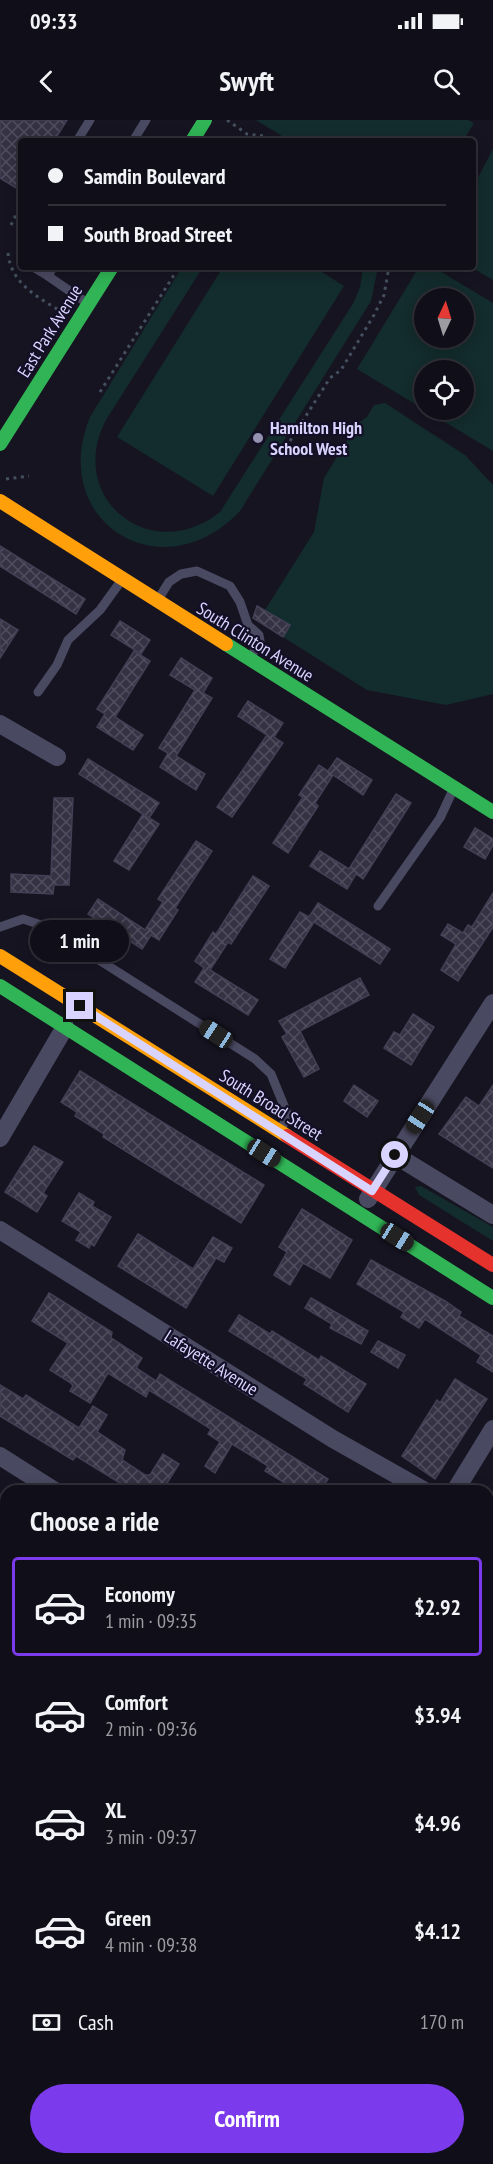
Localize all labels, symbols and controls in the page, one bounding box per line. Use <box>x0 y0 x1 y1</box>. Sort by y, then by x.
text: 09:33 <box>30 7 78 35</box>
text: Swyft <box>219 64 274 98</box>
icon: back <box>30 65 63 98</box>
icon: search <box>430 65 463 98</box>
text: Samdin Boulevard <box>84 162 225 190</box>
text: South Broad Street <box>84 220 232 248</box>
street label: East Park Avenue <box>12 280 87 381</box>
north arrow <box>414 288 474 348</box>
map controls <box>414 288 474 420</box>
button: locate <box>414 360 474 420</box>
place label: Hamilton High School West <box>270 416 362 460</box>
marker: Hamilton High School West <box>251 431 265 445</box>
street label: South Clinton Avenue <box>193 596 318 687</box>
callout: 1 min <box>31 919 130 961</box>
text: 1 min <box>59 928 100 954</box>
route end <box>66 992 93 1019</box>
car <box>196 1017 236 1051</box>
street label: South Broad Street <box>215 1064 327 1145</box>
car <box>403 1097 437 1137</box>
car <box>244 1136 284 1170</box>
route start <box>381 1141 408 1168</box>
car <box>377 1220 417 1254</box>
street label: Lafayette Avenue <box>160 1325 263 1401</box>
text: Choose a ride <box>30 1504 159 1538</box>
icon: car <box>33 1580 87 1634</box>
text: Economy <box>105 1580 175 1608</box>
text: $2.92 <box>414 1593 461 1621</box>
text: 1 min · 09:35 <box>105 1608 197 1634</box>
icon: car <box>33 1688 87 1742</box>
text: Comfort <box>105 1688 168 1716</box>
text: $3.94 <box>414 1701 461 1729</box>
text: 2 min · 09:36 <box>105 1716 197 1742</box>
icon: car <box>33 1796 87 1850</box>
text: XL <box>105 1796 126 1824</box>
text: $4.96 <box>414 1809 461 1837</box>
text: 3 min · 09:37 <box>105 1824 197 1850</box>
icon: car <box>33 1904 87 1958</box>
text: Green <box>105 1904 151 1932</box>
text: $4.12 <box>414 1917 461 1945</box>
text: 4 min · 09:38 <box>105 1932 197 1958</box>
icon: cash <box>30 2006 63 2039</box>
text: Cash <box>78 2008 114 2036</box>
text: 170 m <box>420 2009 464 2035</box>
button: Confirm <box>30 2084 464 2153</box>

